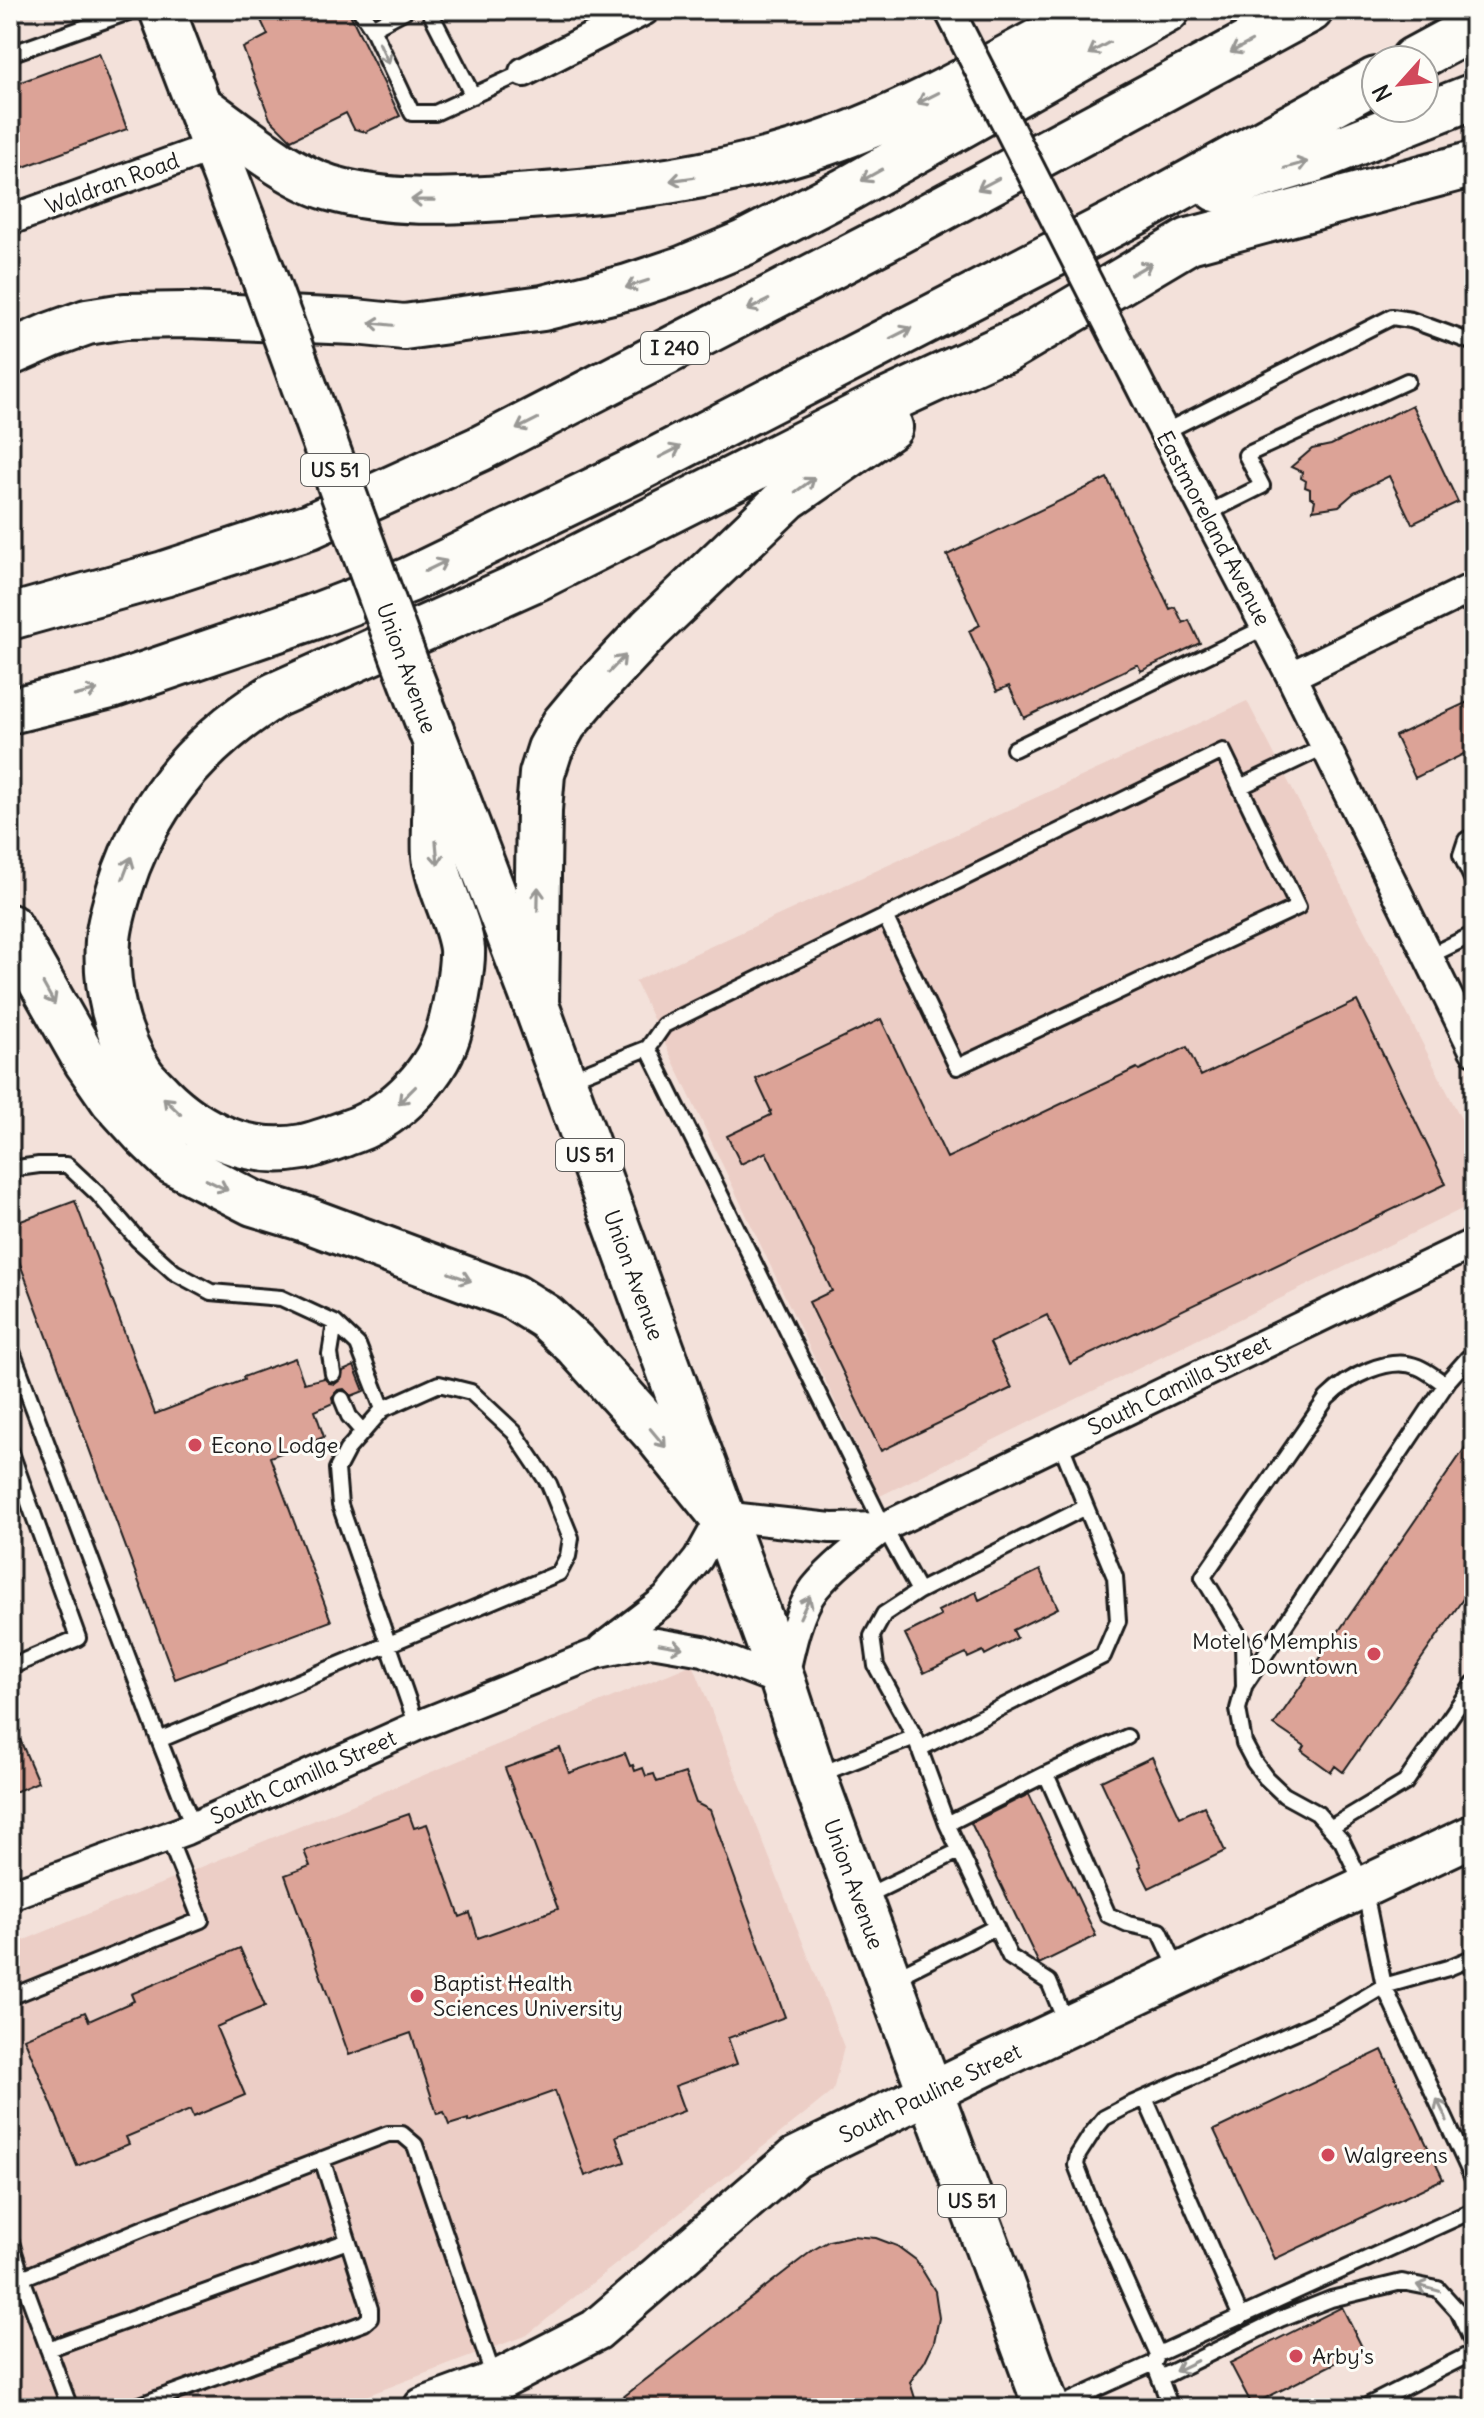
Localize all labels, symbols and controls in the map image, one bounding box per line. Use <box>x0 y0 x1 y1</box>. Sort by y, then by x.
one-way arrow <box>377 40 392 64</box>
one-way arrow <box>1088 40 1111 56</box>
one-way arrow <box>1230 40 1254 56</box>
north arrow <box>1360 44 1440 124</box>
text: N <box>1366 80 1398 106</box>
one-way arrow <box>917 90 941 106</box>
street label: Waldran Road <box>41 146 183 220</box>
one-way arrow <box>1282 157 1308 172</box>
one-way arrow <box>861 167 884 183</box>
one-way arrow <box>670 172 695 187</box>
one-way arrow <box>976 176 1000 192</box>
one-way arrow <box>411 193 437 208</box>
one-way arrow <box>1129 261 1152 277</box>
one-way arrow <box>624 277 650 292</box>
one-way arrow <box>746 297 770 313</box>
one-way arrow <box>368 317 395 332</box>
one-way arrow <box>889 325 913 341</box>
road number: I 240 <box>641 332 709 364</box>
one-way arrow <box>515 417 539 433</box>
street label: Eastmoreland Avenue <box>1151 426 1277 630</box>
one-way arrow <box>658 444 682 460</box>
road number: US 51 <box>301 454 369 486</box>
one-way arrow <box>793 477 815 493</box>
one-way arrow <box>424 558 448 573</box>
street label: Union Avenue <box>370 599 444 737</box>
one-way arrow <box>607 654 626 674</box>
one-way arrow <box>72 684 98 699</box>
one-way arrow <box>429 840 444 866</box>
one-way arrow <box>121 856 135 881</box>
one-way arrow <box>530 886 545 913</box>
one-way arrow <box>41 982 57 1006</box>
one-way arrow <box>397 1085 416 1105</box>
one-way arrow <box>162 1097 182 1116</box>
road number: US 51 <box>556 1139 624 1171</box>
one-way arrow <box>205 1178 229 1194</box>
street label: Union Avenue <box>597 1206 671 1344</box>
one-way arrow <box>447 1271 472 1285</box>
street label: South Camilla Street <box>1083 1329 1275 1441</box>
one-way arrow <box>649 1427 667 1448</box>
place label: Econo Lodge <box>211 1431 338 1459</box>
marker: Econo Lodge <box>186 1436 204 1454</box>
one-way arrow <box>799 1596 814 1620</box>
place label: Motel 6 Memphis Downtown <box>1192 1627 1358 1680</box>
one-way arrow <box>658 1639 684 1654</box>
marker: Motel 6 Memphis Downtown <box>1365 1645 1383 1663</box>
street label: South Camilla Street <box>206 1723 400 1831</box>
street label: Union Avenue <box>817 1815 891 1953</box>
place label: Baptist Health Sciences University <box>433 1969 623 2022</box>
marker: Baptist Health Sciences University <box>408 1987 426 2005</box>
street label: South Pauline Street <box>834 2037 1026 2149</box>
one-way arrow <box>1433 2098 1448 2123</box>
place label: Walgreens <box>1344 2141 1448 2169</box>
marker: Walgreens <box>1319 2146 1337 2164</box>
road number: US 51 <box>938 2185 1006 2217</box>
one-way arrow <box>1416 2280 1441 2294</box>
place label: Arby's <box>1312 2342 1374 2370</box>
marker: Arby's <box>1287 2347 1305 2365</box>
one-way arrow <box>1174 2359 1198 2374</box>

